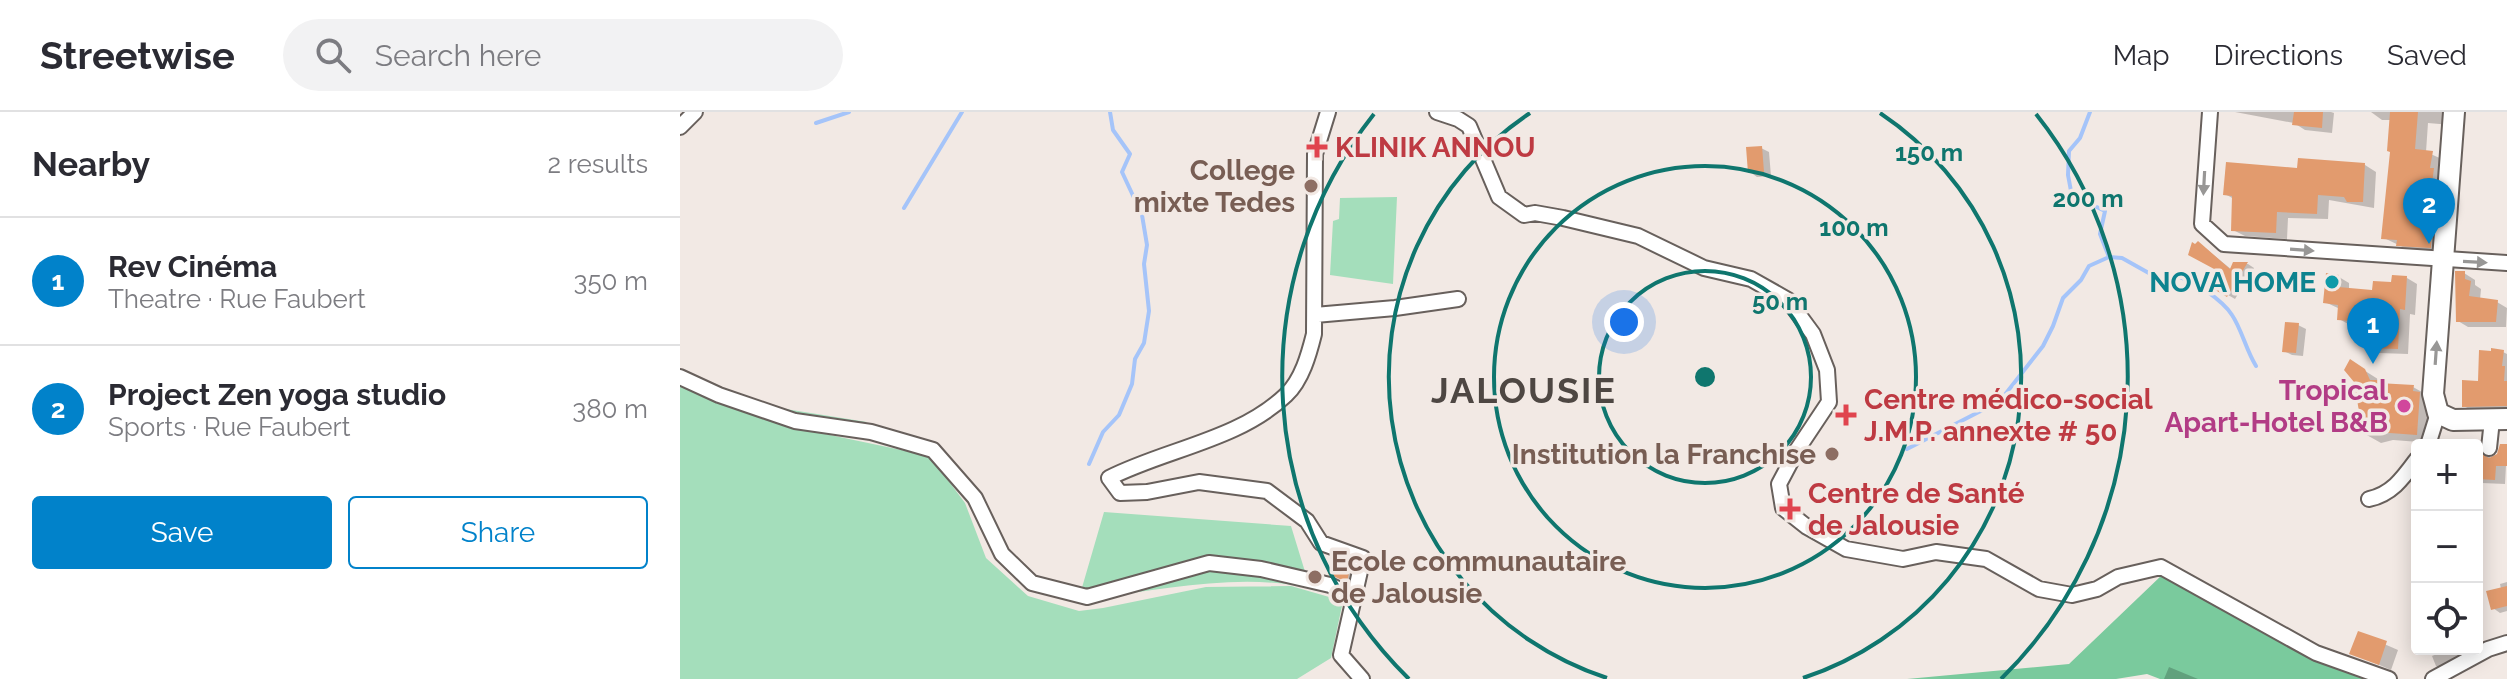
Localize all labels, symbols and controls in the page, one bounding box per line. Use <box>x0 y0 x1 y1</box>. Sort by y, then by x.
search box <box>283 19 843 91</box>
text: Streetwise <box>40 33 235 78</box>
icon: search <box>311 33 355 77</box>
text: Search here <box>375 38 541 73</box>
text: Map <box>2113 39 2170 72</box>
text: Directions <box>2214 39 2343 72</box>
text: Saved <box>2387 39 2467 72</box>
place label: KLINIK ANNOU <box>1335 131 1535 164</box>
marker: KLINIK ANNOU <box>1306 136 1328 158</box>
text: 150 m <box>1895 138 1963 167</box>
text: Nearby <box>32 144 150 184</box>
text: 2 results <box>548 149 648 179</box>
place label: College mixte Tedes <box>1134 154 1295 219</box>
one-way arrow <box>2197 171 2210 196</box>
marker: College mixte Tedes <box>1302 177 1320 195</box>
pin: 2 <box>2403 178 2455 244</box>
text: 200 m <box>2052 184 2124 213</box>
text: 100 m <box>1819 213 1889 242</box>
one-way arrow <box>2290 244 2315 257</box>
text: Rev Cinéma <box>108 249 277 284</box>
one-way arrow <box>2463 256 2488 269</box>
text: 1 <box>52 266 64 296</box>
text: 350 m <box>574 266 648 296</box>
place label: NOVA HOME <box>2149 266 2316 299</box>
marker: NOVA HOME <box>2323 273 2341 291</box>
text: Theatre · Rue Faubert <box>108 284 366 314</box>
text: 50 m <box>1752 287 1808 316</box>
pin: 1 <box>2347 298 2399 364</box>
your location <box>1604 302 1644 342</box>
one-way arrow <box>2430 340 2443 365</box>
centre of rings <box>1691 363 1719 391</box>
district label: JALOUSIE <box>1431 369 1617 411</box>
place label: Tropical Apart-Hotel B&B <box>2165 374 2388 439</box>
text: Project Zen yoga studio <box>108 377 446 412</box>
place label: Centre médico-social J.M.P. annexte # 50 <box>1864 383 2153 448</box>
text: 2 <box>51 394 65 424</box>
text: 380 m <box>572 394 648 424</box>
marker: Tropical Apart-Hotel B&B <box>2395 397 2413 415</box>
marker: Centre médico-social J.M.P. annexte # 50 <box>1835 404 1857 426</box>
text: Sports · Rue Faubert <box>108 412 350 442</box>
place label: Institution la Franchise <box>1512 438 1816 471</box>
map controls <box>2411 439 2483 655</box>
button: + <box>2411 439 2483 511</box>
marker: Institution la Franchise <box>1823 445 1841 463</box>
place label: Centre de Santé de Jalousie <box>1808 477 2025 542</box>
button: Save <box>32 496 332 569</box>
button: Share <box>348 496 648 569</box>
marker: Centre de Santé de Jalousie <box>1779 498 1801 520</box>
button: − <box>2411 511 2483 583</box>
place label: Ecole communautaire de Jalousie <box>1331 545 1626 610</box>
marker: Ecole communautaire de Jalousie <box>1306 568 1324 586</box>
button: locate <box>2411 583 2483 655</box>

